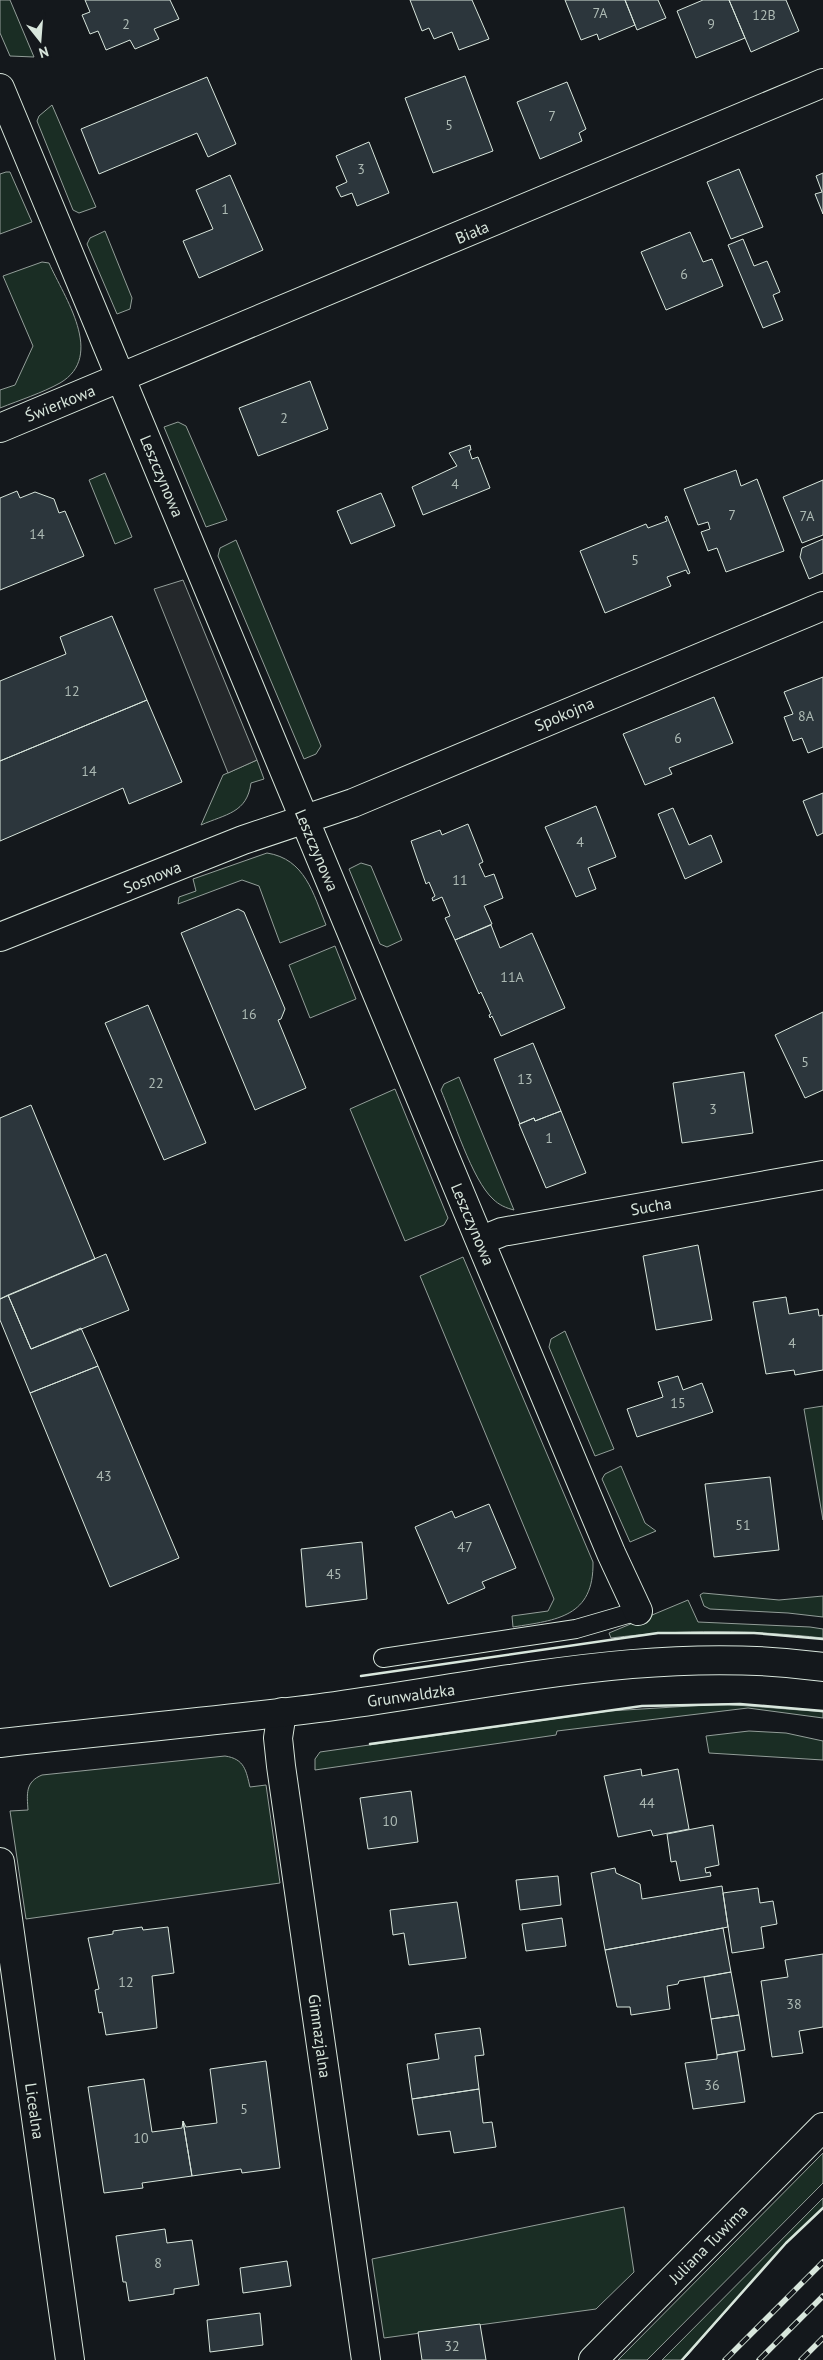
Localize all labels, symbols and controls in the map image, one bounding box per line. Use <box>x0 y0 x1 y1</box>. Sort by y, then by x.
house number: 7A <box>592 4 608 22</box>
house number: 12B <box>752 6 776 24</box>
north arrow <box>15 15 65 65</box>
house number: 2 <box>122 15 130 33</box>
house number: 9 <box>707 15 715 33</box>
text: N <box>37 42 51 62</box>
house number: 7 <box>548 107 556 125</box>
house number: 5 <box>445 116 453 134</box>
house number: 3 <box>357 160 365 178</box>
house number: 1 <box>221 200 229 218</box>
street label: Biała <box>452 216 492 248</box>
house number: 6 <box>680 265 688 283</box>
street label: Świerkowa <box>22 380 98 426</box>
house number: 2 <box>280 409 288 427</box>
street label: Leszczynowa <box>136 432 188 520</box>
house number: 4 <box>451 475 459 493</box>
house number: 7 <box>728 506 736 524</box>
house number: 7A <box>799 507 815 525</box>
house number: 14 <box>29 525 45 543</box>
house number: 5 <box>631 551 639 569</box>
house number: 12 <box>64 682 80 700</box>
street label: Spokojna <box>531 693 597 735</box>
house number: 8A <box>798 707 815 725</box>
house number: 6 <box>674 729 682 747</box>
house number: 14 <box>81 762 97 780</box>
street label: Leszczynowa <box>291 806 343 894</box>
house number: 4 <box>576 833 584 851</box>
street label: Sosnowa <box>120 856 184 898</box>
house number: 11 <box>452 871 468 889</box>
house number: 11A <box>500 968 525 986</box>
house number: 16 <box>241 1005 257 1023</box>
house number: 5 <box>801 1053 809 1071</box>
house number: 13 <box>517 1070 533 1088</box>
house number: 22 <box>148 1074 164 1092</box>
house number: 3 <box>709 1100 717 1118</box>
house number: 1 <box>545 1129 553 1147</box>
street label: Leszczynowa <box>447 1180 499 1268</box>
street label: Sucha <box>629 1193 673 1219</box>
house number: 4 <box>788 1334 796 1352</box>
house number: 15 <box>670 1394 686 1412</box>
house number: 43 <box>96 1467 112 1485</box>
house number: 51 <box>735 1516 751 1534</box>
house number: 47 <box>457 1538 473 1556</box>
house number: 45 <box>326 1565 342 1583</box>
street label: Grunwaldzka <box>366 1679 456 1711</box>
house number: 44 <box>639 1794 655 1812</box>
house number: 10 <box>382 1812 398 1830</box>
house number: 12 <box>118 1973 134 1991</box>
street label: Gimnazjalna <box>304 1993 336 2079</box>
house number: 38 <box>786 1995 802 2013</box>
house number: 36 <box>704 2076 720 2094</box>
street label: Licealna <box>21 2081 49 2141</box>
house number: 5 <box>240 2100 248 2118</box>
house number: 10 <box>133 2129 149 2147</box>
street label: Juliana Tuwima <box>664 2200 752 2288</box>
house number: 8 <box>154 2254 162 2272</box>
house number: 32 <box>444 2337 460 2355</box>

